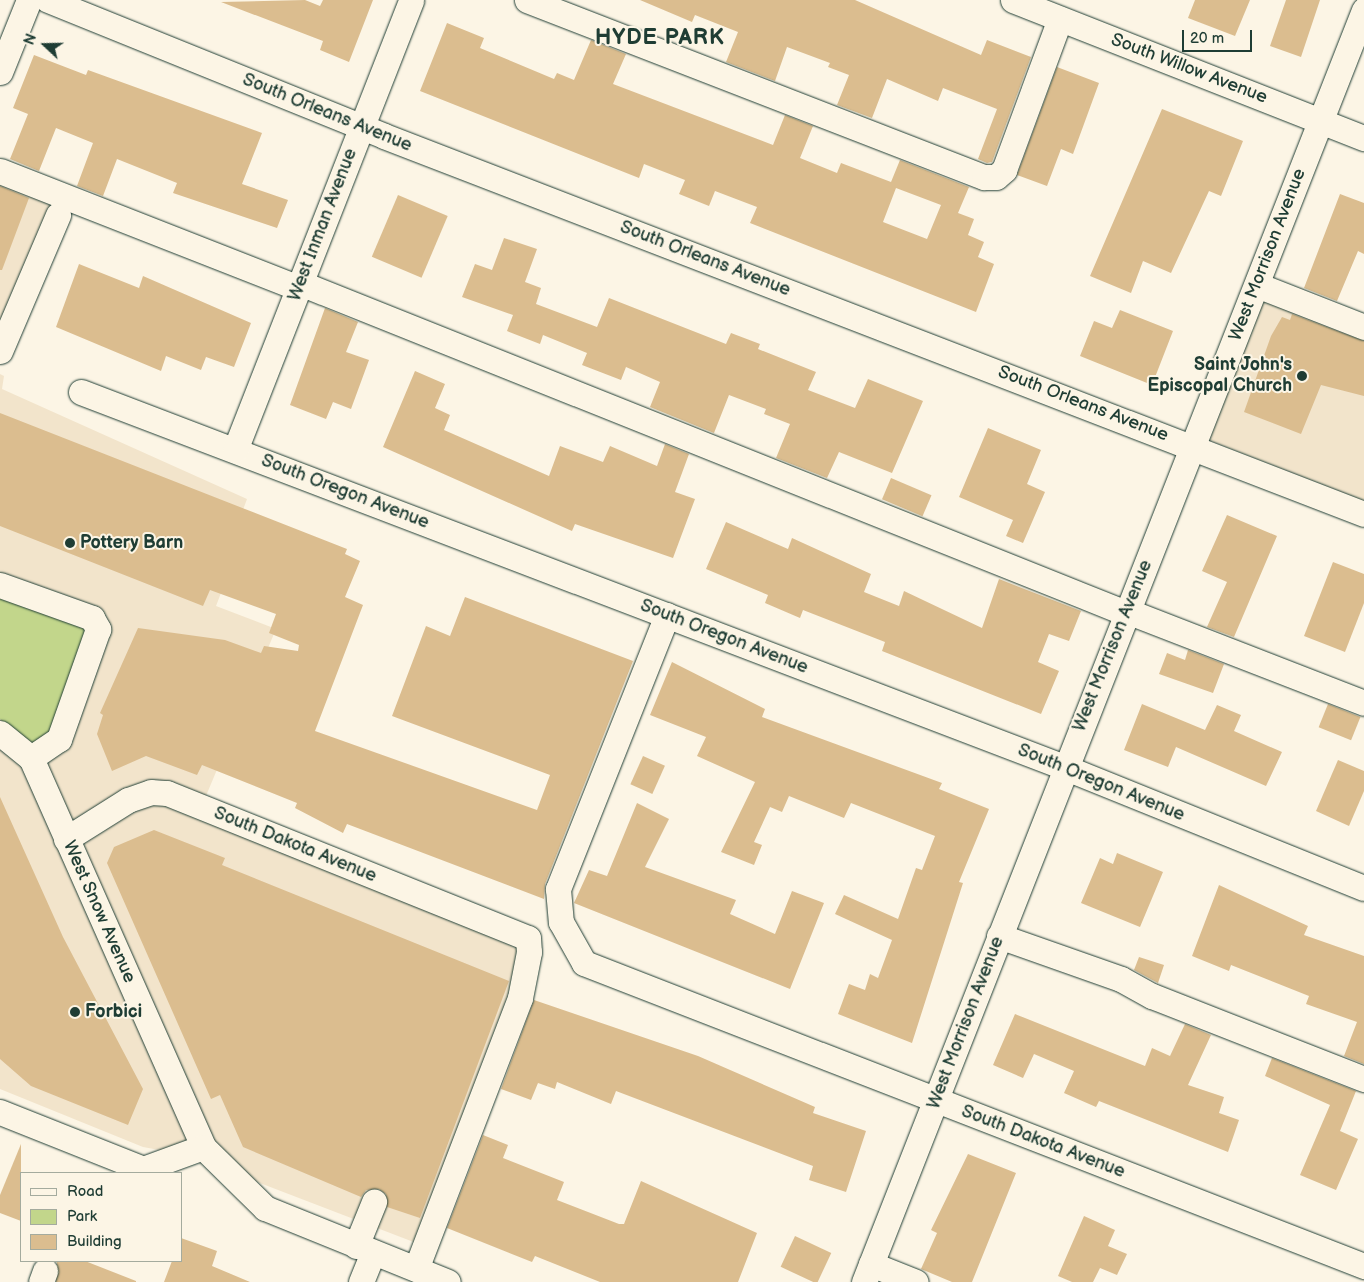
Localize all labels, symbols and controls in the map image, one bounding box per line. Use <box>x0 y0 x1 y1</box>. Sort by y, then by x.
north arrow <box>20 20 70 70</box>
scale bar <box>1184 20 1254 52</box>
district label: HYDE PARK <box>594 25 726 51</box>
street label: South Willow Avenue <box>1107 29 1271 109</box>
text: 20 m <box>1190 29 1224 48</box>
text: N <box>21 31 40 47</box>
street label: South Orleans Avenue <box>239 69 415 157</box>
street label: West Inman Avenue <box>284 146 362 304</box>
street label: West Morrison Avenue <box>1225 166 1311 344</box>
street label: South Orleans Avenue <box>617 217 793 301</box>
place label: Saint John's Episcopal Church <box>1147 355 1292 398</box>
street label: South Orleans Avenue <box>995 362 1171 446</box>
marker: Saint John's Episcopal Church <box>1296 370 1308 382</box>
street label: South Oregon Avenue <box>258 450 432 534</box>
place label: Pottery Barn <box>80 532 184 554</box>
marker: Pottery Barn <box>64 537 76 549</box>
street label: West Morrison Avenue <box>1069 557 1157 735</box>
street label: South Oregon Avenue <box>637 595 811 679</box>
street label: South Oregon Avenue <box>1014 740 1188 826</box>
street label: South Dakota Avenue <box>211 803 379 887</box>
street label: West Snow Avenue <box>58 837 140 987</box>
street label: West Morrison Avenue <box>923 934 1009 1112</box>
place label: Forbici <box>85 1001 142 1023</box>
marker: Forbici <box>69 1006 81 1018</box>
street label: South Dakota Avenue <box>958 1101 1128 1183</box>
legend <box>20 1172 182 1262</box>
text: Road <box>67 1182 103 1201</box>
text: Park <box>67 1207 97 1226</box>
text: Building <box>67 1232 122 1251</box>

